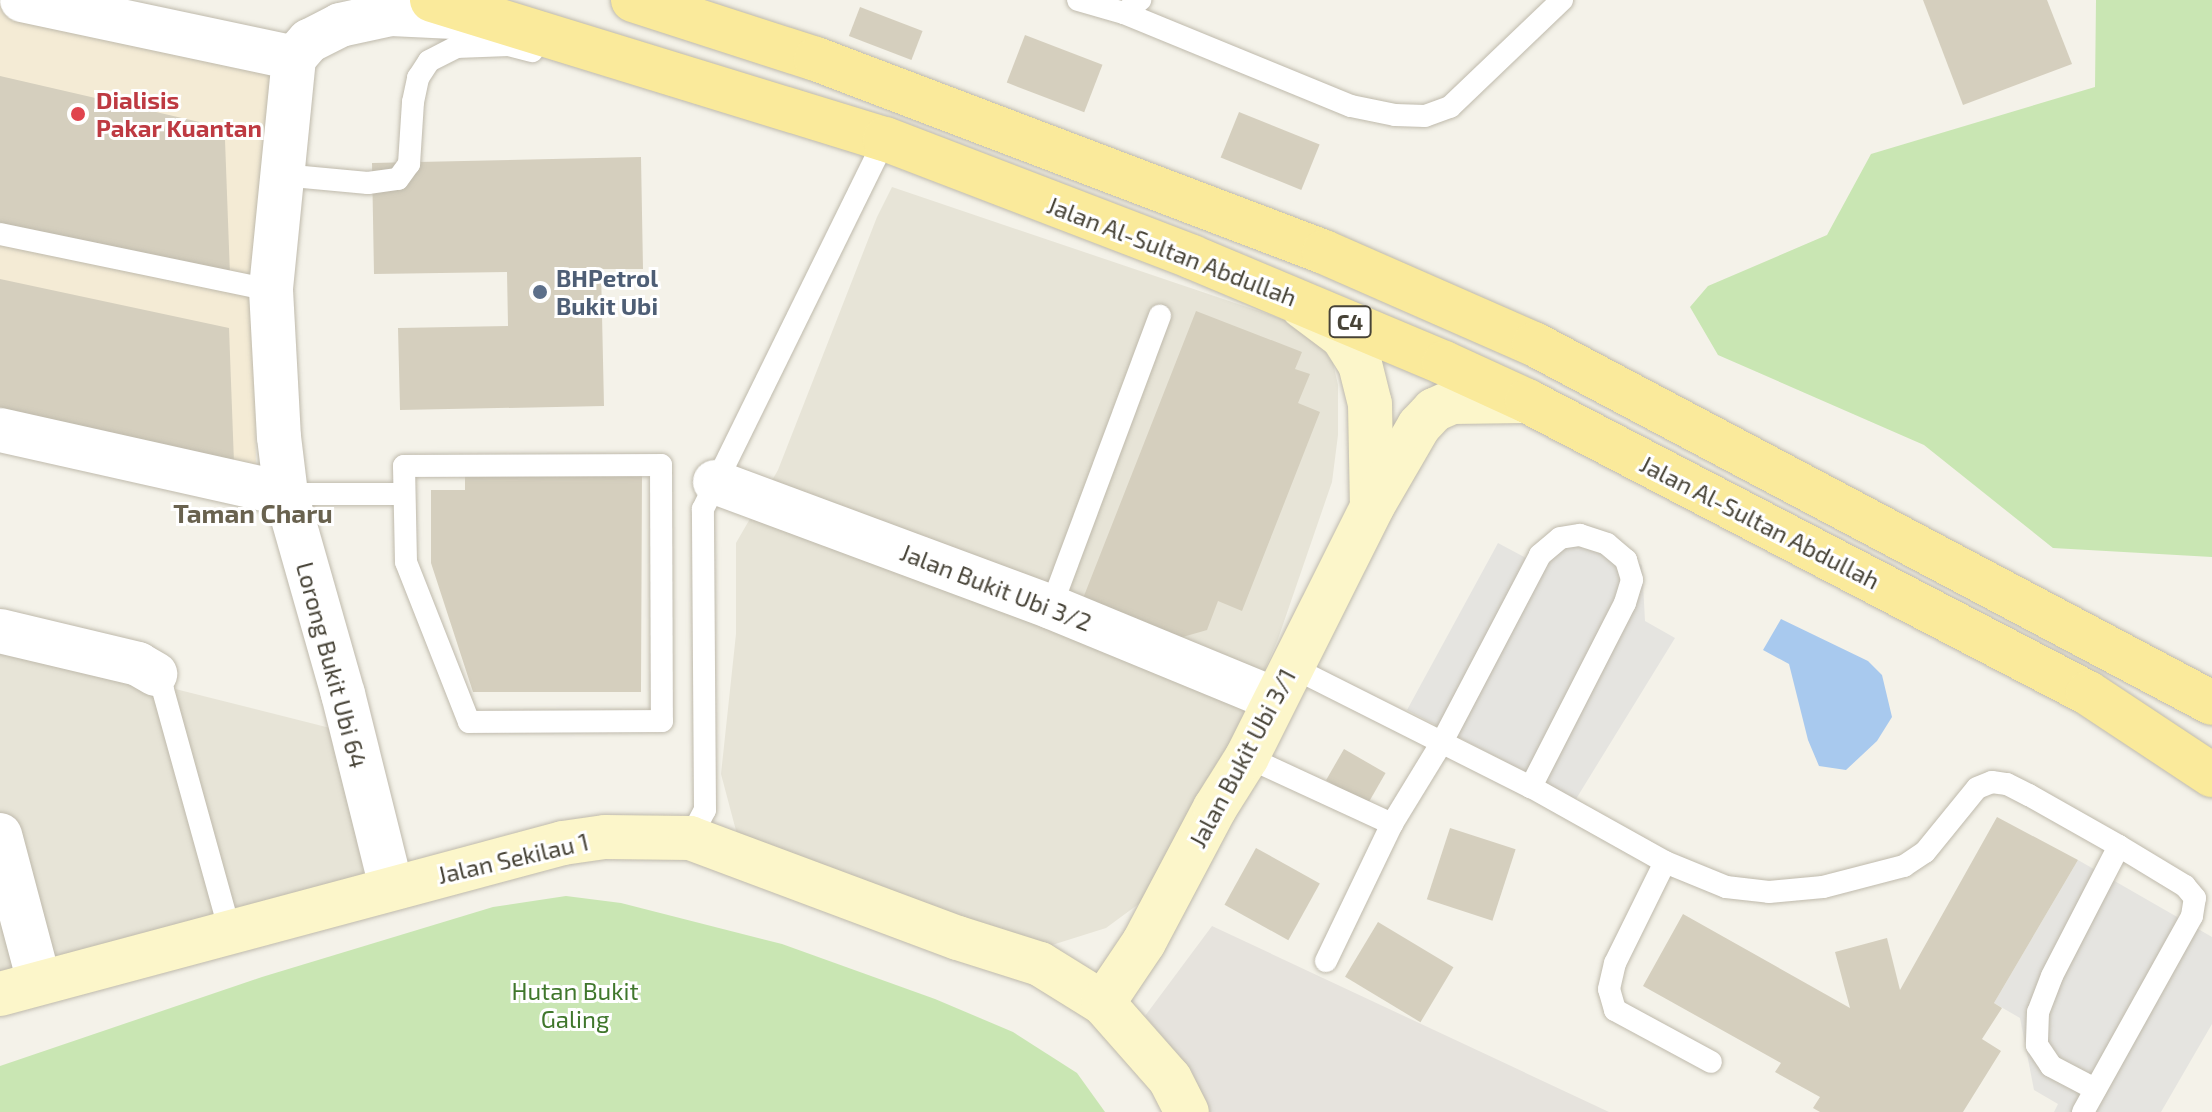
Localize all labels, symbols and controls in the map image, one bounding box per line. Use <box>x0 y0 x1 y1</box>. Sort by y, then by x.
place label: Dialisis Pakar Kuantan <box>96 86 262 142</box>
marker: Dialisis Pakar Kuantan <box>67 103 89 125</box>
street label: Jalan Al-Sultan Abdullah <box>1043 190 1301 312</box>
place label: BHPetrol Bukit Ubi <box>556 264 658 320</box>
marker: BHPetrol Bukit Ubi <box>531 283 549 301</box>
road number: C4 <box>1328 304 1372 340</box>
street label: Jalan Al-Sultan Abdullah <box>1635 449 1885 595</box>
district label: Taman Charu <box>173 497 333 529</box>
street label: Jalan Bukit Ubi 3/2 <box>896 537 1096 637</box>
street label: Lorong Bukit Ubi 64 <box>291 559 373 771</box>
street label: Jalan Bukit Ubi 3/1 <box>1183 664 1301 852</box>
street label: Jalan Sekilau 1 <box>435 827 591 889</box>
park label: Hutan Bukit Galing <box>511 977 639 1033</box>

